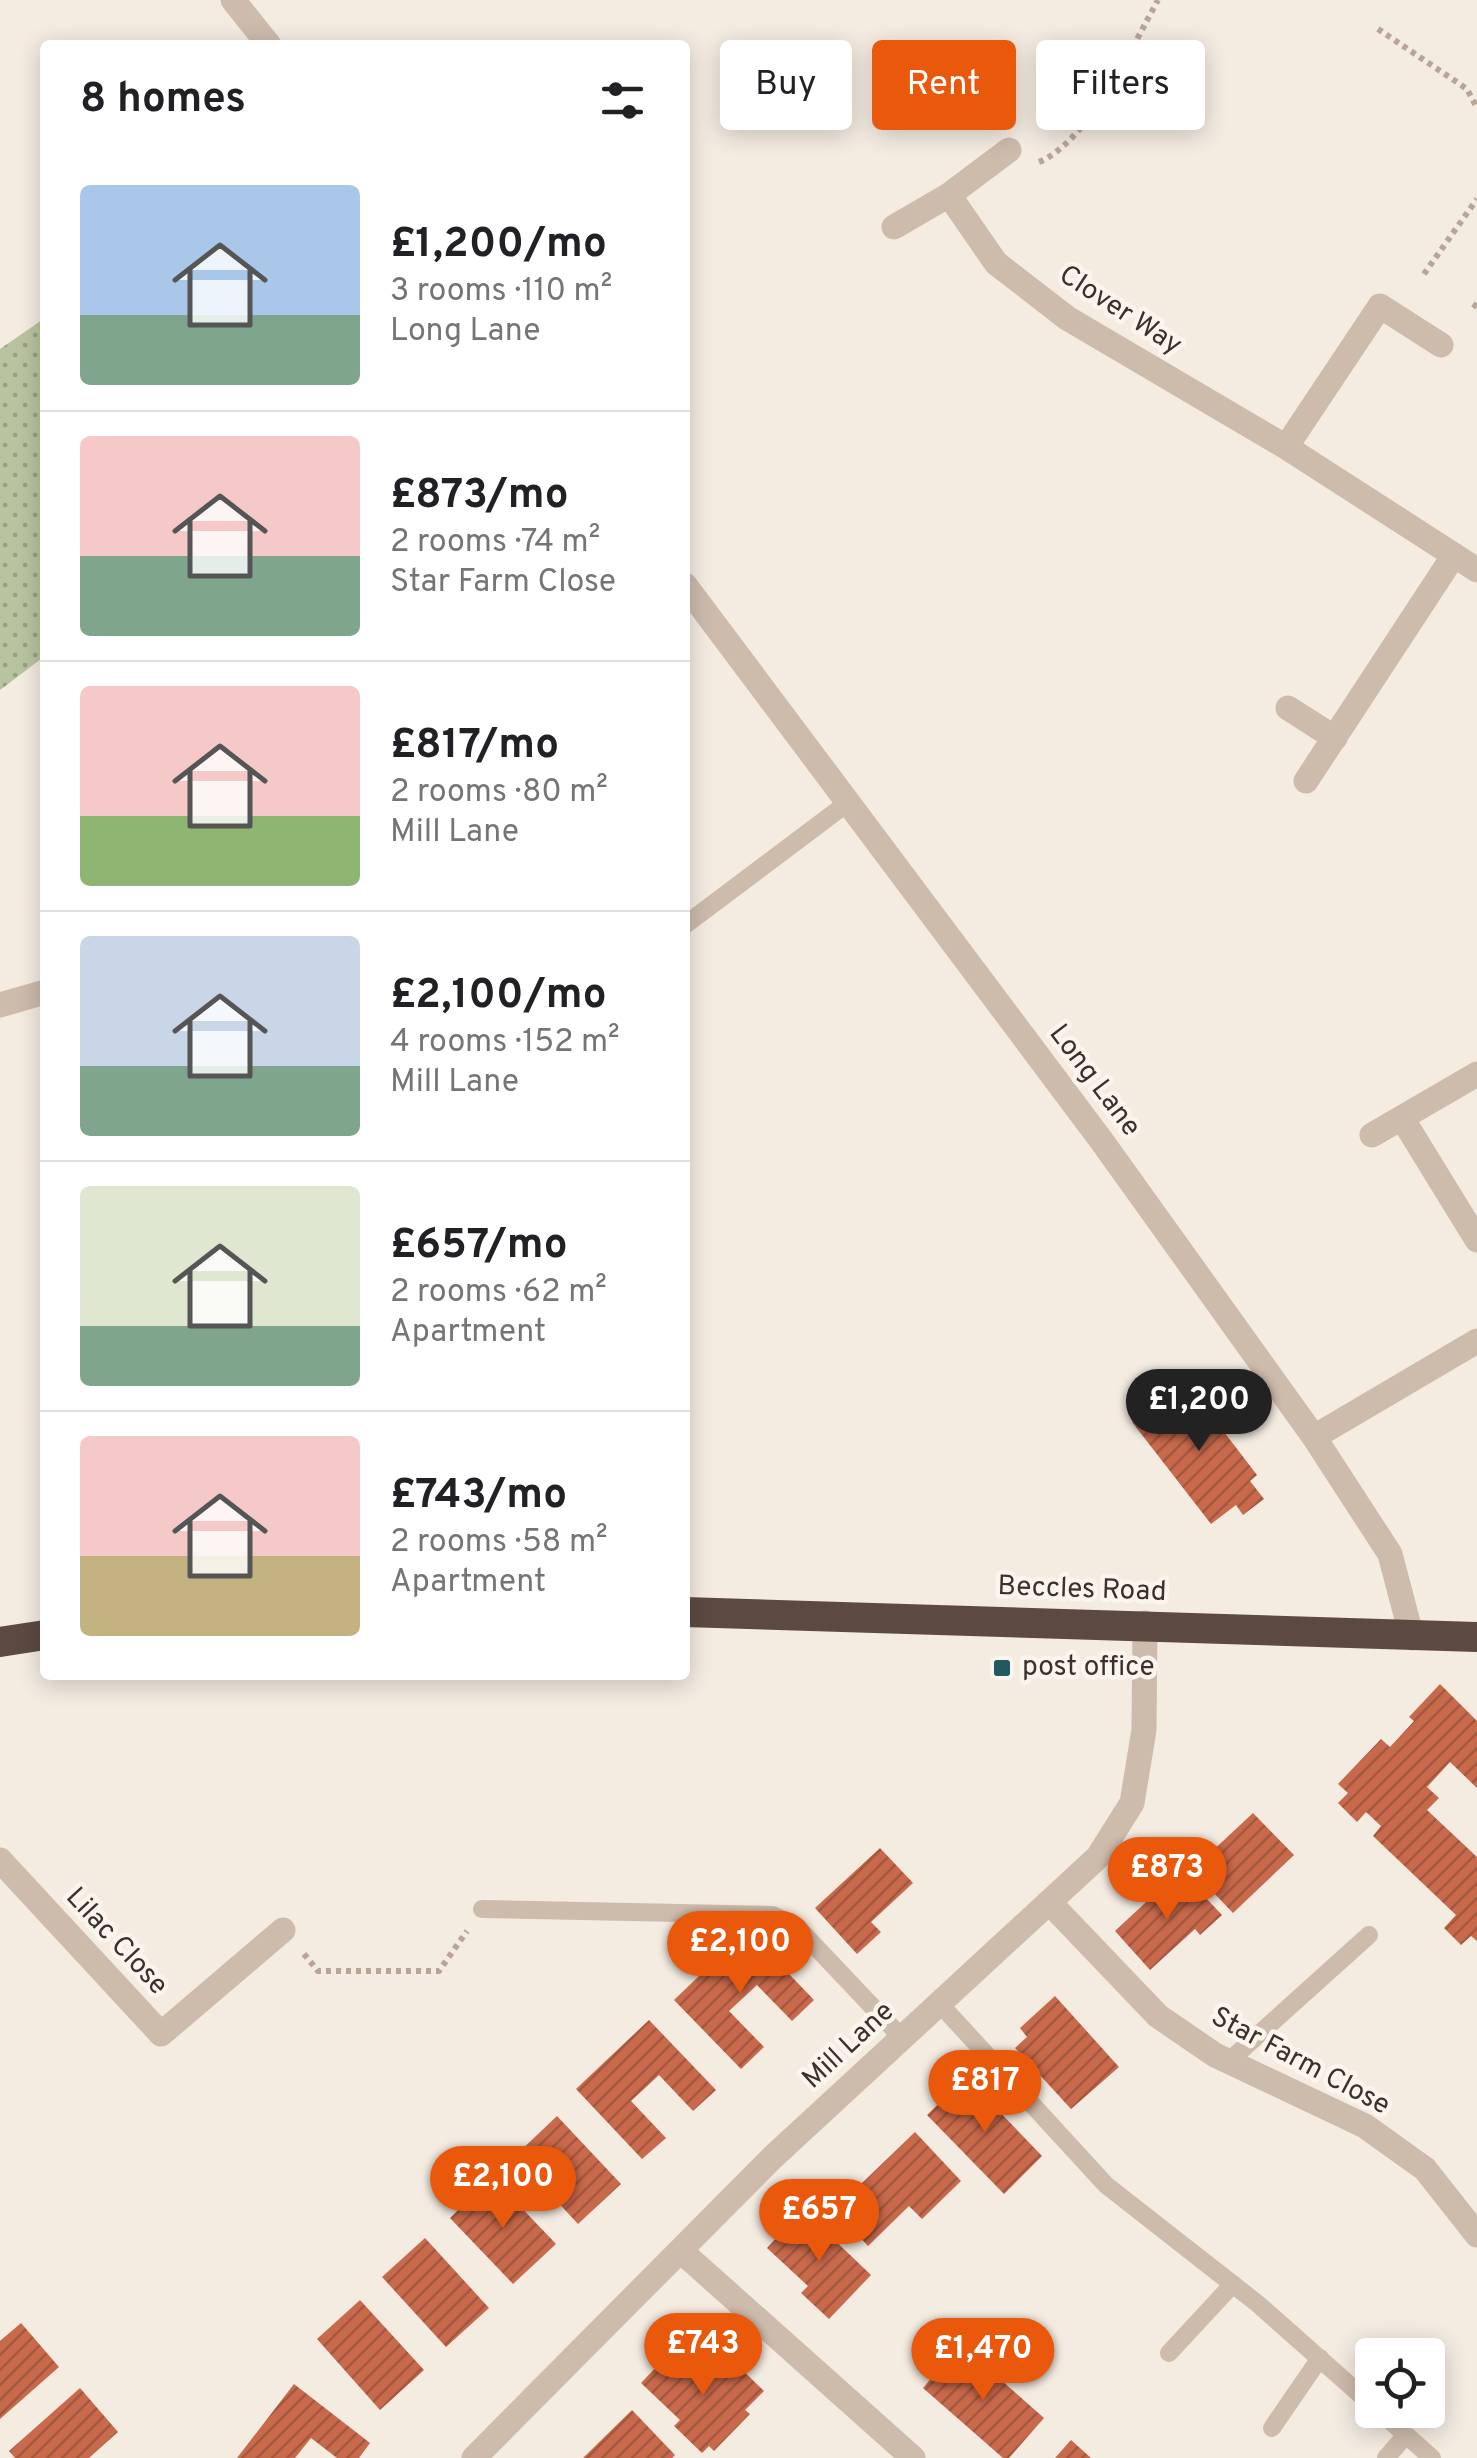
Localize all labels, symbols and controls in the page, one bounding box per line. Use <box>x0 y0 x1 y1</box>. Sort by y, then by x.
chip: Buy <box>720 40 852 130</box>
chip: Rent <box>872 40 1016 130</box>
chip: Filters <box>1036 40 1205 130</box>
icon: filters <box>595 73 650 128</box>
text: 8 homes <box>80 74 246 127</box>
text: £1,200/mo <box>390 219 607 272</box>
icon: home <box>160 225 280 345</box>
street label: Clover Way <box>1052 258 1188 364</box>
text: 3 rooms · 110 m² <box>390 272 612 312</box>
text: Long Lane <box>390 312 540 352</box>
text: £873/mo <box>390 470 568 523</box>
icon: home <box>160 476 280 596</box>
text: 2 rooms · 74 m² <box>390 523 600 563</box>
text: Star Farm Close <box>390 563 616 603</box>
text: £817/mo <box>390 720 559 773</box>
icon: home <box>160 726 280 846</box>
text: 2 rooms · 80 m² <box>390 773 608 813</box>
text: Mill Lane <box>390 813 519 853</box>
text: £2,100/mo <box>390 970 607 1023</box>
icon: home <box>160 976 280 1096</box>
street label: Long Lane <box>1040 1018 1148 1144</box>
text: 4 rooms · 152 m² <box>390 1023 620 1063</box>
text: Mill Lane <box>390 1063 519 1103</box>
text: £657/mo <box>390 1220 568 1273</box>
icon: home <box>160 1226 280 1346</box>
text: 2 rooms · 62 m² <box>390 1273 607 1313</box>
text: Apartment <box>390 1313 546 1353</box>
pin: £1,200 <box>1118 1369 1280 1454</box>
text: £1,200 <box>1148 1381 1250 1421</box>
text: £743/mo <box>390 1470 567 1523</box>
icon: home <box>160 1476 280 1596</box>
text: 2 rooms · 58 m² <box>390 1523 608 1563</box>
text: Apartment <box>390 1563 546 1603</box>
street label: Beccles Road <box>997 1569 1167 1611</box>
place label: post office <box>1022 1650 1155 1686</box>
marker: post office <box>991 1657 1013 1679</box>
pin: £873 <box>1108 1837 1226 1922</box>
text: £873 <box>1130 1849 1204 1889</box>
street label: Lilac Close <box>57 1881 175 2003</box>
pin: £2,100 <box>659 1911 821 1996</box>
text: £2,100 <box>689 1923 791 1963</box>
street label: Mill Lane <box>795 1994 903 2098</box>
street label: Star Farm Close <box>1204 2000 1396 2124</box>
pin: £817 <box>926 2050 1044 2135</box>
text: £817 <box>950 2062 1020 2102</box>
pin: £2,100 <box>422 2146 584 2231</box>
text: £2,100 <box>452 2158 554 2198</box>
pin: £657 <box>760 2179 878 2264</box>
text: £657 <box>781 2191 857 2231</box>
pin: £743 <box>644 2313 762 2398</box>
pin: £1,470 <box>902 2318 1064 2403</box>
text: £743 <box>666 2325 740 2365</box>
text: £1,470 <box>933 2330 1033 2370</box>
map controls <box>1355 2338 1445 2428</box>
button: locate <box>1355 2338 1445 2428</box>

